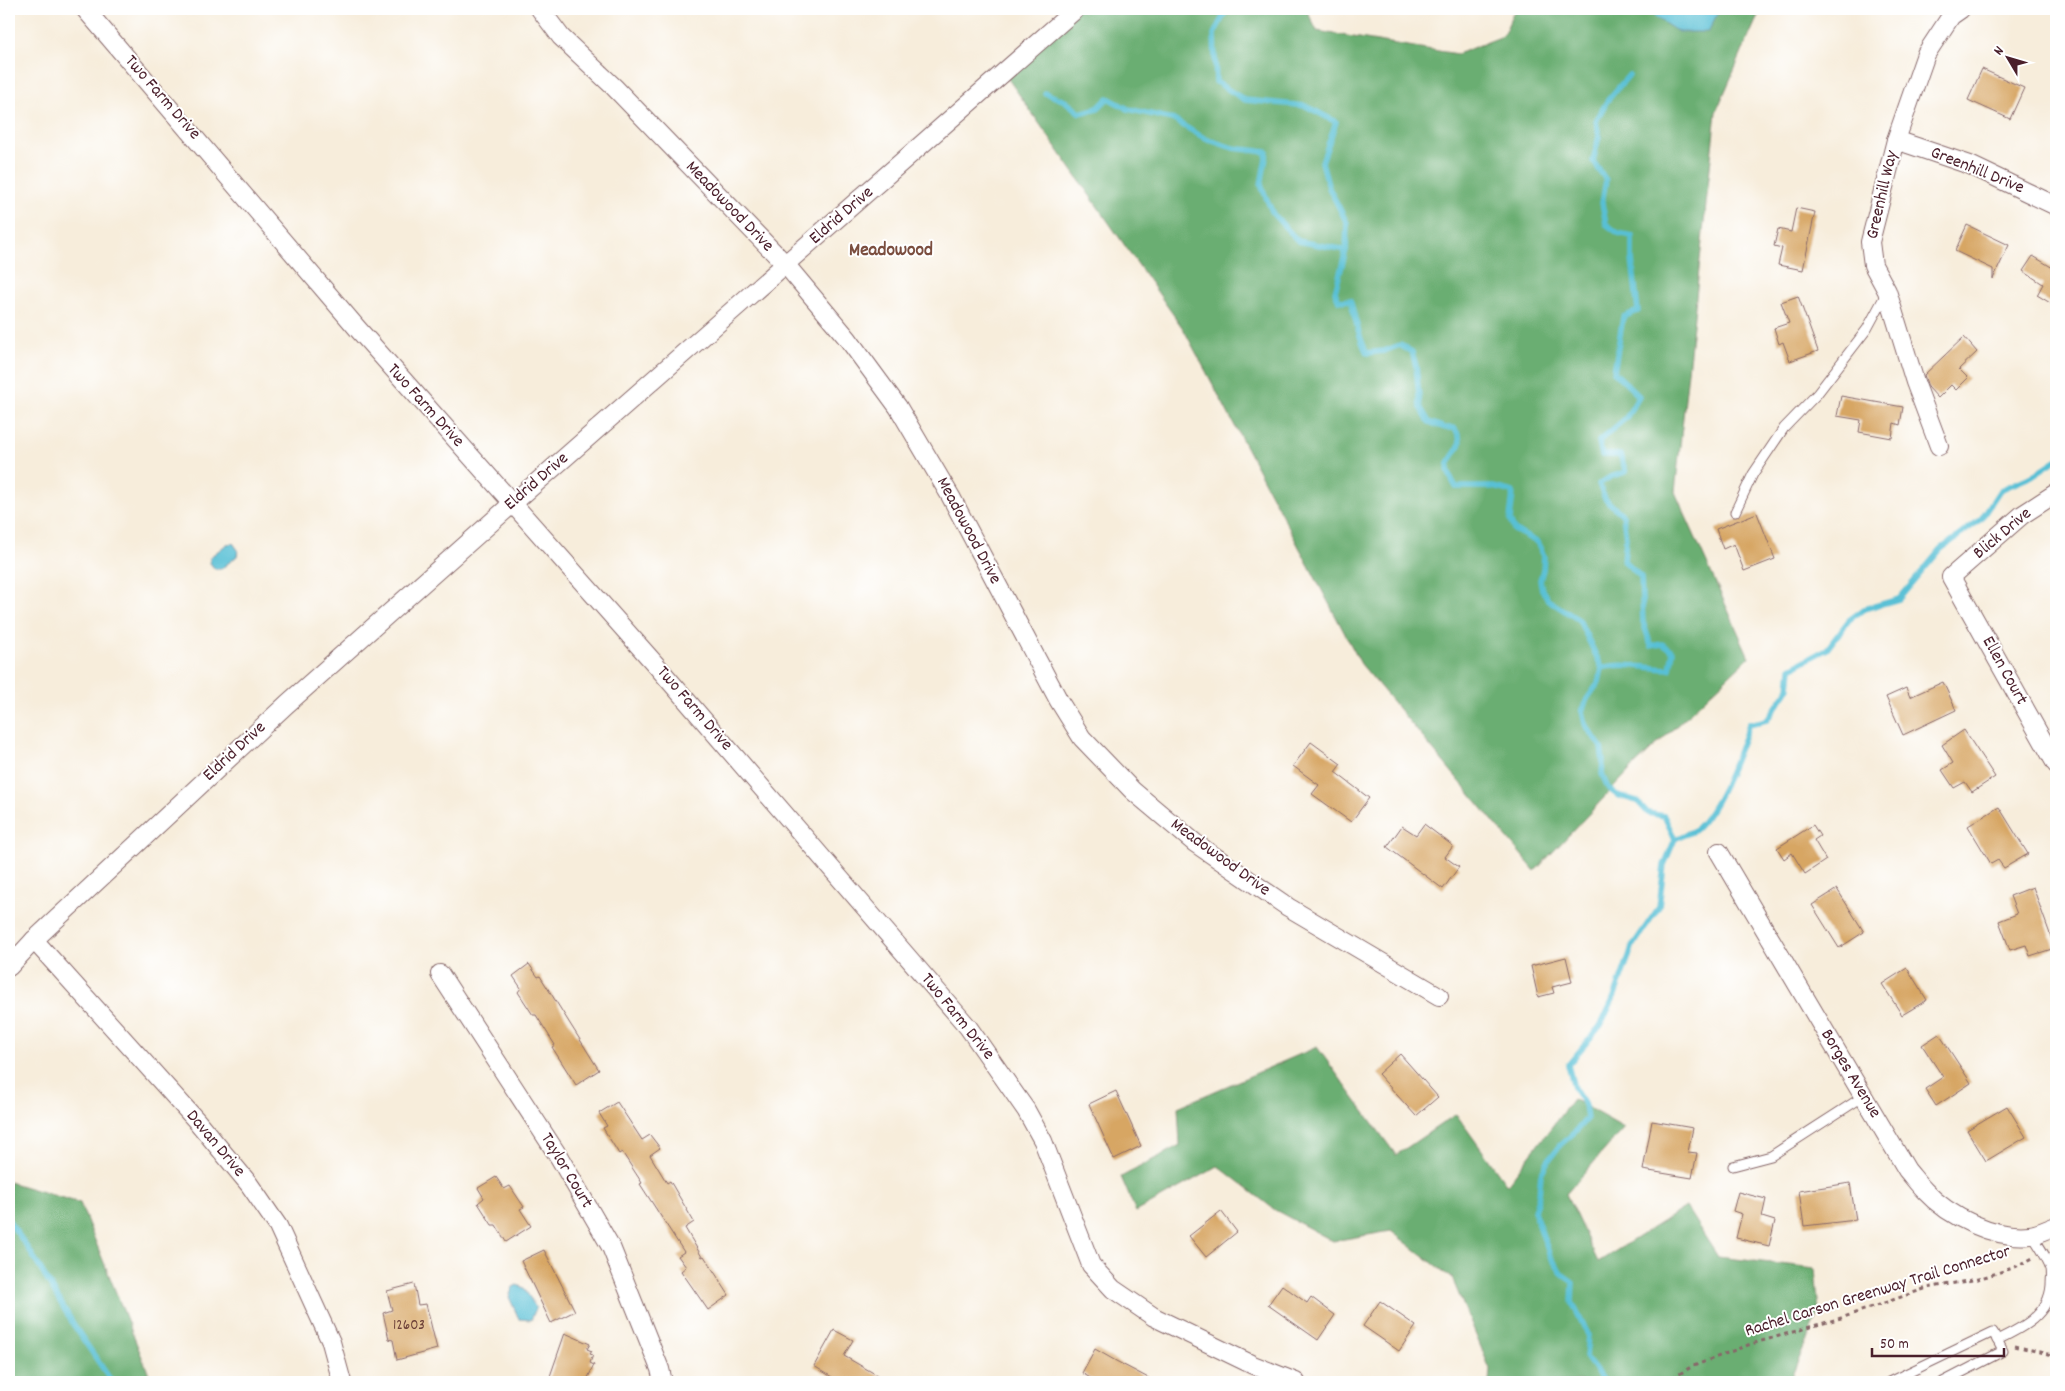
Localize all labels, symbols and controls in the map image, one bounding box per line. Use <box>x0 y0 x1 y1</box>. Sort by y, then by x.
north arrow <box>1982 32 2032 82</box>
text: N <box>1989 42 2009 60</box>
street label: Two Farm Drive <box>118 50 206 146</box>
street label: Greenhill Drive <box>1926 141 2028 201</box>
street label: Greenhill Way <box>1861 148 1905 242</box>
street label: Meadowood Drive <box>679 156 779 258</box>
street label: Eldrid Drive <box>804 181 880 251</box>
district label: Meadowood <box>849 238 933 265</box>
street label: Two Farm Drive <box>380 359 470 454</box>
street label: Eldrid Drive <box>499 447 575 517</box>
street label: Meadowood Drive <box>929 473 1007 589</box>
street label: Blick Drive <box>1968 502 2038 566</box>
street label: Ellen Court <box>1975 632 2033 710</box>
street label: Two Farm Drive <box>650 661 738 757</box>
street label: Eldrid Drive <box>198 716 272 788</box>
street label: Meadowood Drive <box>1165 813 1275 903</box>
street label: Two Farm Drive <box>914 968 1000 1066</box>
street label: Borges Avenue <box>1814 1025 1886 1123</box>
street label: Davan Drive <box>179 1105 251 1183</box>
street label: Taylor Court <box>534 1129 599 1214</box>
street label: Rachel Carson Greenway Trail Connector <box>1742 1240 2014 1344</box>
house number: 12603 <box>393 1315 425 1337</box>
scale bar <box>1872 1326 2005 1358</box>
text: 50 m <box>1880 1334 1909 1356</box>

